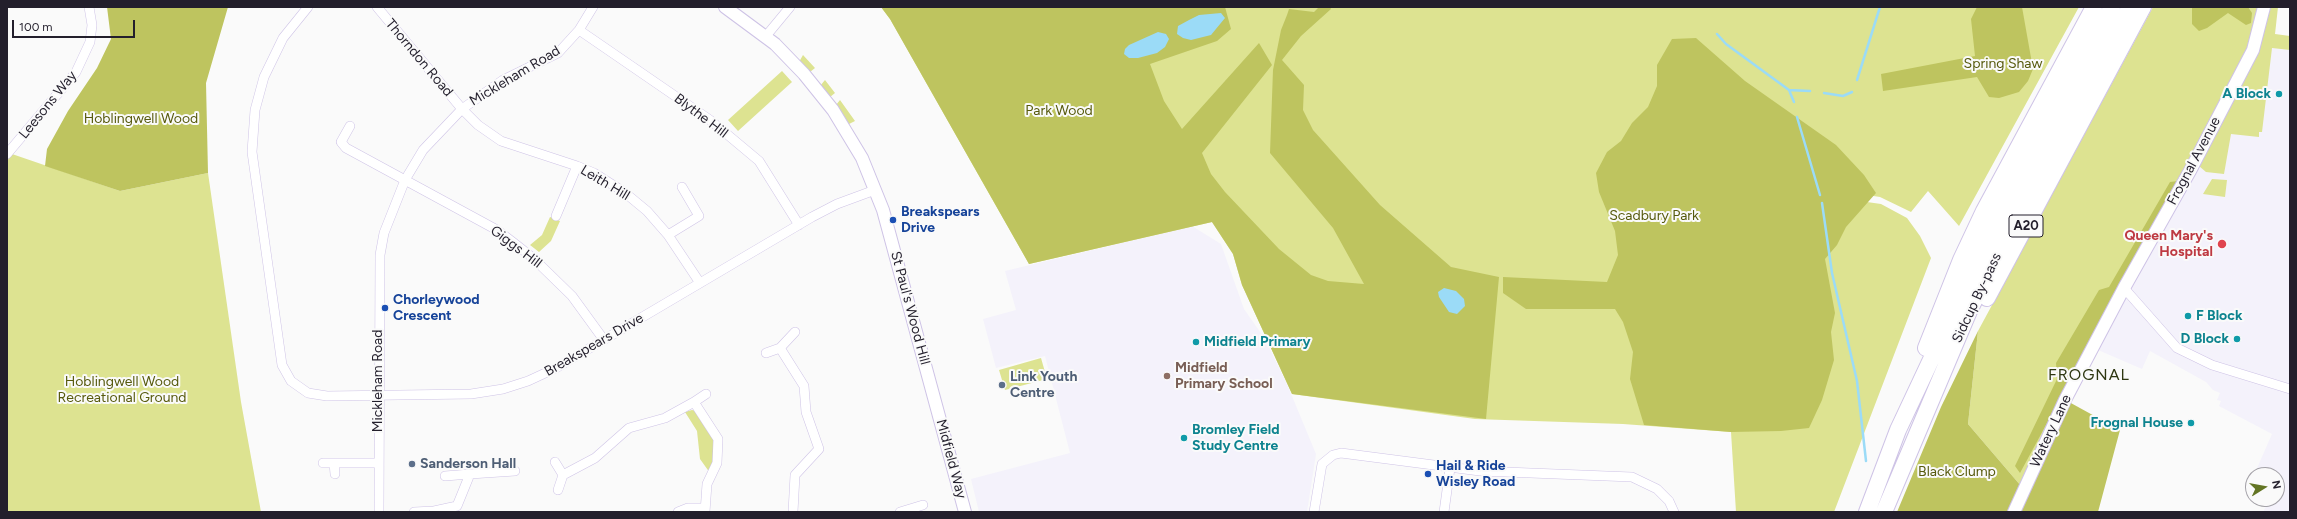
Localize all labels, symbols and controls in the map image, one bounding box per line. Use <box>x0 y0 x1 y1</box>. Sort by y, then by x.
scale bar <box>14 12 137 38</box>
street label: Thorndon Road <box>382 16 456 100</box>
text: 100 m <box>19 20 53 34</box>
street label: Mickleham Road <box>467 42 563 110</box>
park label: Spring Shaw <box>1964 56 2042 72</box>
street label: Leesons Way <box>16 68 80 142</box>
place label: A Block <box>2222 86 2271 102</box>
marker: A Block <box>2274 89 2284 99</box>
street label: Blythe Hill <box>671 90 731 142</box>
park label: Park Wood <box>1025 103 1093 119</box>
park label: Hoblingwell Wood <box>84 111 198 127</box>
street label: Frognal Avenue <box>2164 114 2224 208</box>
street label: Leith Hill <box>577 162 633 204</box>
place label: Breakspears Drive <box>901 204 980 236</box>
park label: Scadbury Park <box>1609 208 1699 224</box>
marker: Breakspears Drive <box>888 215 898 225</box>
road number: A20 <box>2009 215 2043 237</box>
street label: Giggs Hill <box>487 222 545 272</box>
place label: Queen Mary's Hospital <box>2124 228 2213 260</box>
marker: Queen Mary's Hospital <box>2216 238 2228 250</box>
street label: St Paul's Wood Hill <box>887 249 933 367</box>
street label: Sidcup By-pass <box>1949 250 2005 346</box>
place label: Chorleywood Crescent <box>393 292 480 324</box>
marker: Chorleywood Crescent <box>380 303 390 313</box>
place label: F Block <box>2196 308 2242 324</box>
street label: Breakspears Drive <box>542 310 646 380</box>
marker: F Block <box>2183 311 2193 321</box>
street label: Mickleham Road <box>370 330 386 432</box>
place label: D Block <box>2181 331 2229 347</box>
place label: Midfield Primary <box>1204 334 1310 350</box>
marker: D Block <box>2232 334 2242 344</box>
marker: Midfield Primary <box>1191 337 1201 347</box>
place label: Midfield Primary School <box>1175 360 1273 392</box>
district label: FROGNAL <box>2048 365 2130 385</box>
place label: Link Youth Centre <box>1010 369 1078 402</box>
marker: Midfield Primary School <box>1162 371 1172 381</box>
park label: Hoblingwell Wood Recreational Ground <box>58 374 186 406</box>
marker: Link Youth Centre <box>997 380 1007 390</box>
street label: Watery Lane <box>2027 392 2075 470</box>
place label: Frognal House <box>2090 415 2183 431</box>
street label: Midfield Way <box>932 418 970 500</box>
marker: Frognal House <box>2186 418 2196 428</box>
place label: Bromley Field Study Centre <box>1192 422 1279 454</box>
marker: Bromley Field Study Centre <box>1179 433 1189 443</box>
place label: Sanderson Hall <box>420 456 516 472</box>
place label: Hail & Ride Wisley Road <box>1436 458 1515 490</box>
marker: Sanderson Hall <box>407 459 417 469</box>
park label: Black Clump <box>1918 464 1996 480</box>
north arrow <box>2245 467 2285 507</box>
marker: Hail & Ride Wisley Road <box>1423 469 1433 479</box>
text: N <box>2269 479 2283 490</box>

